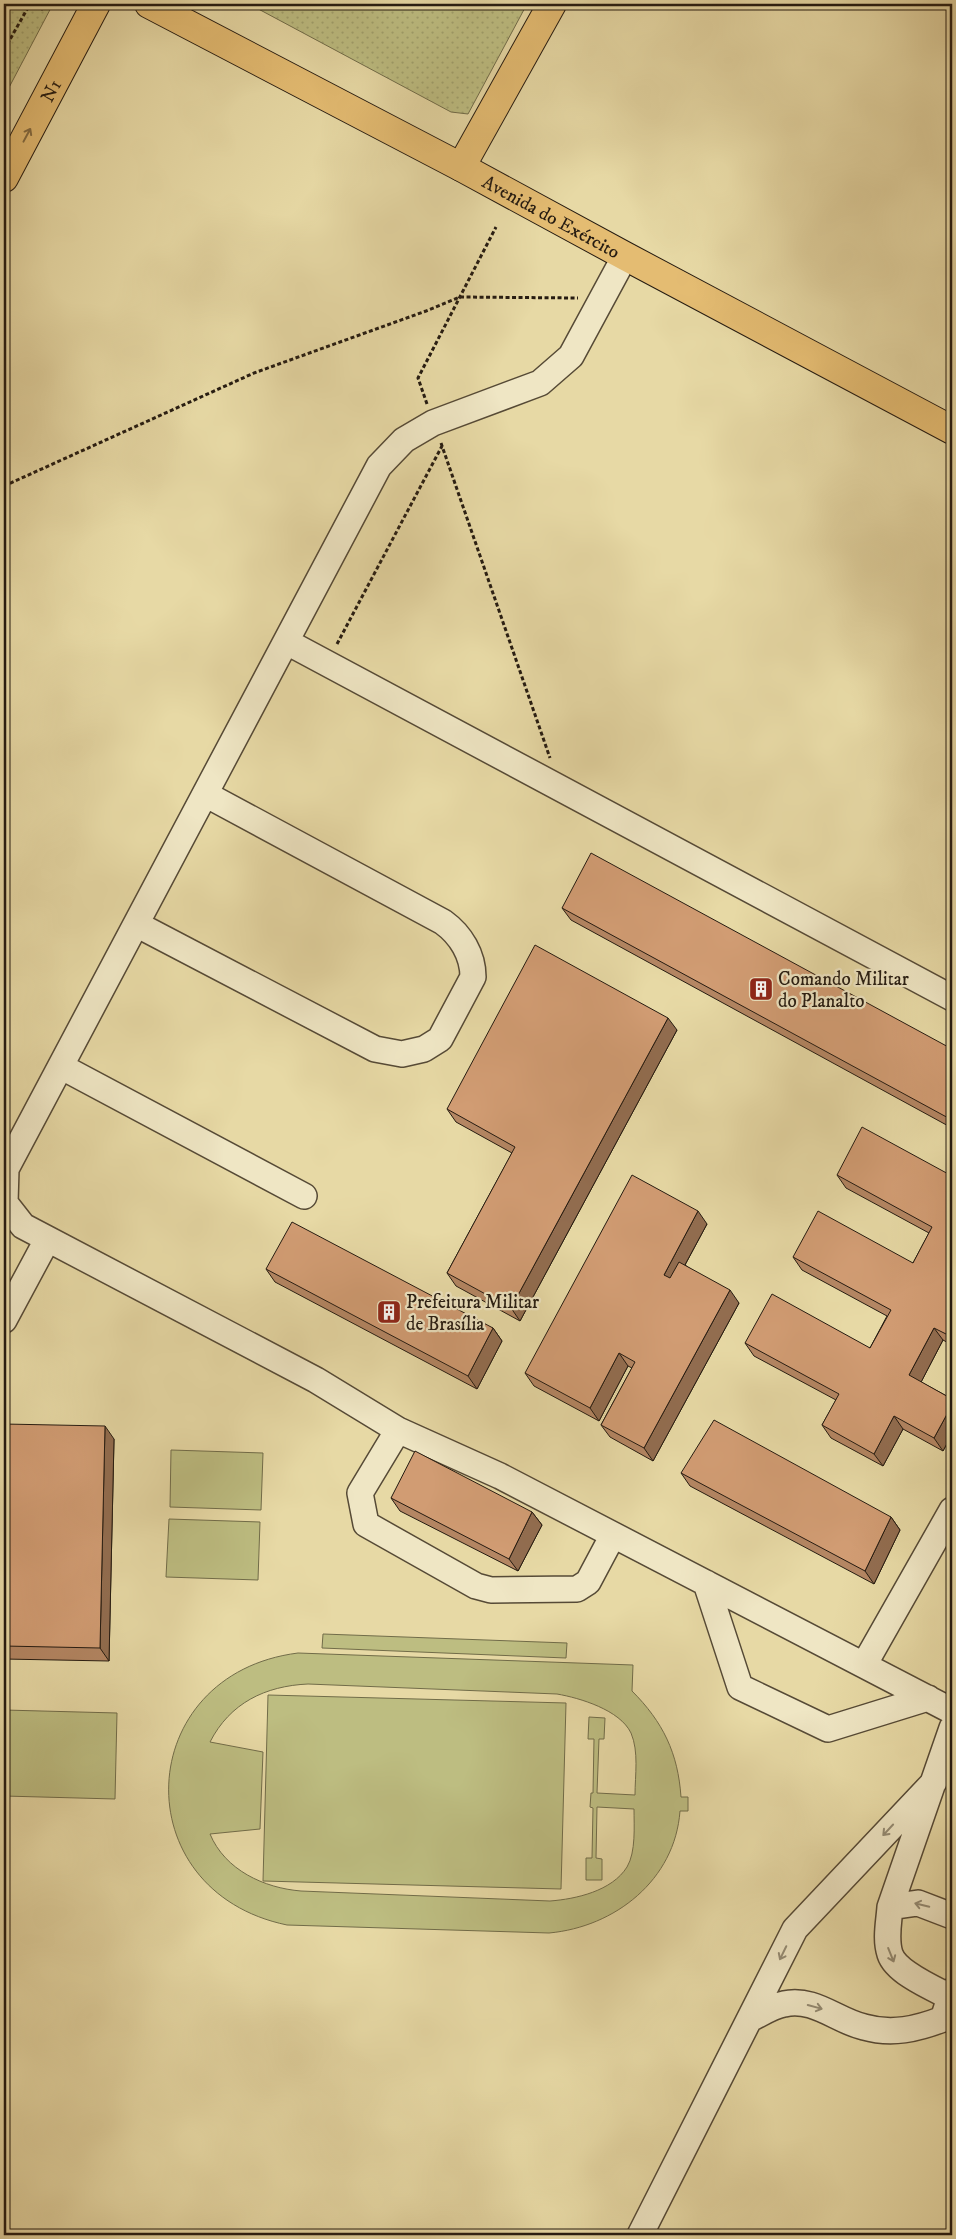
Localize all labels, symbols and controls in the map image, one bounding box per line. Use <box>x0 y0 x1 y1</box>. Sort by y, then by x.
street label: N1 <box>36 76 67 107</box>
one-way arrow <box>23 128 32 143</box>
street label: Avenida do Exército <box>478 171 624 264</box>
place label: Comando Militar do Planalto <box>778 968 909 1013</box>
building icon: Comando Militar do Planalto <box>748 976 774 1002</box>
place label: Prefeitura Militar de Brasília <box>406 1291 539 1336</box>
building icon: Prefeitura Militar de Brasília <box>376 1299 402 1325</box>
one-way arrow <box>882 1824 894 1836</box>
one-way arrow <box>914 1900 930 1909</box>
one-way arrow <box>778 1945 788 1960</box>
one-way arrow <box>887 1947 897 1962</box>
one-way arrow <box>806 2003 822 2012</box>

